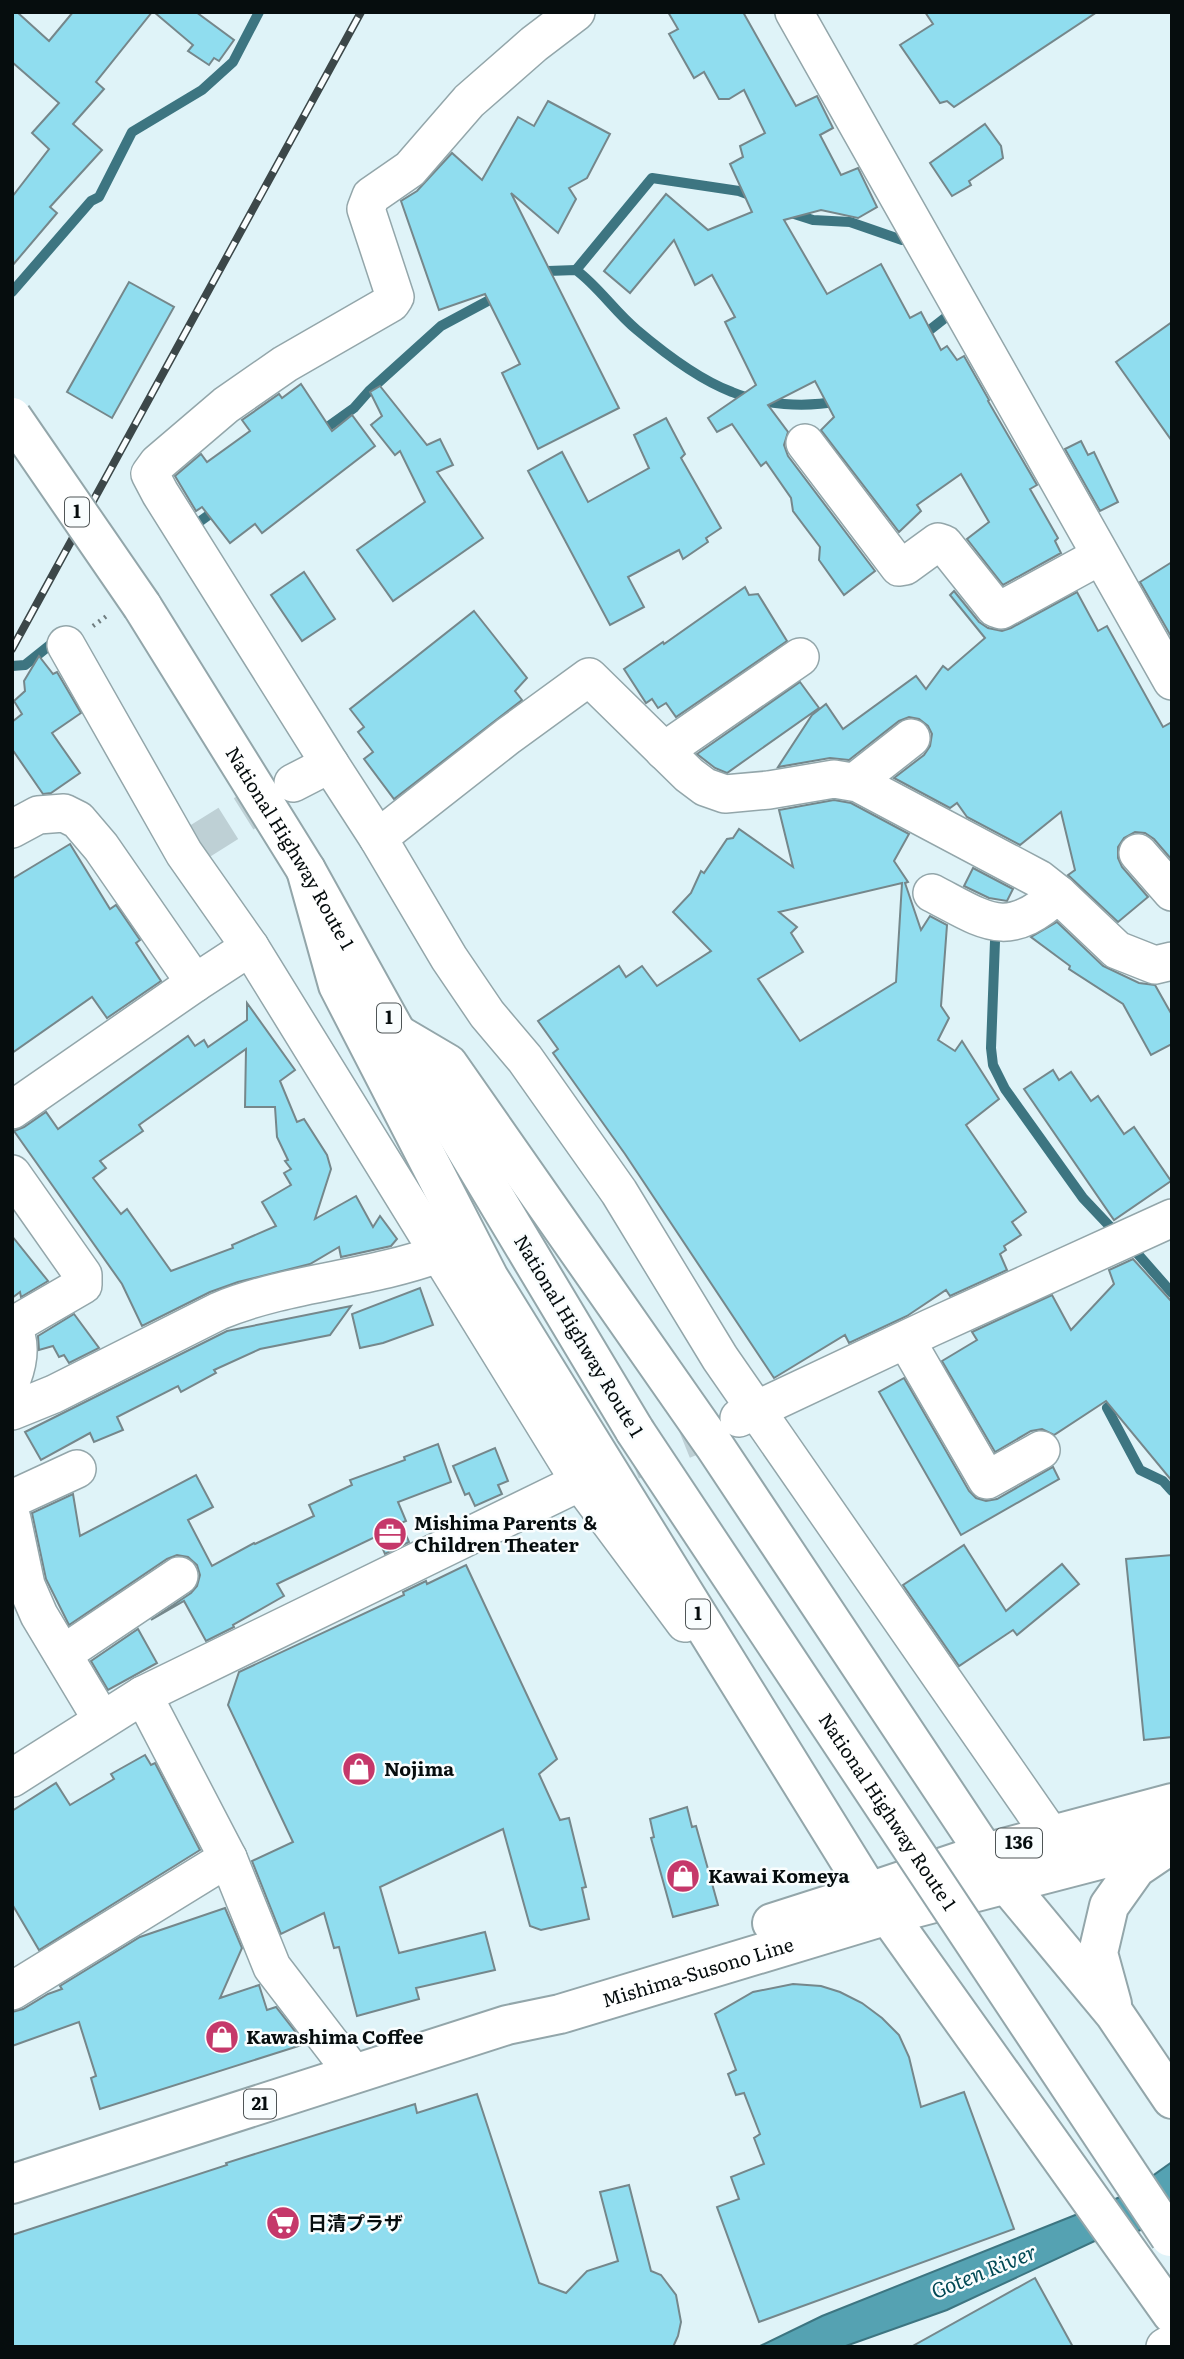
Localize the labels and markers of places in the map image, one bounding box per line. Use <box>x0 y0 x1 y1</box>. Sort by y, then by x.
place label: Mishima Parents ＆ Children Theater <box>414 1508 600 1558</box>
office icon: Mishima Parents ＆ Children Theater <box>371 1515 409 1553</box>
shop icon: Nojima <box>340 1750 378 1788</box>
place label: Nojima <box>384 1754 454 1782</box>
shop icon: Kawai Komeya <box>664 1857 702 1895</box>
place label: Kawai Komeya <box>708 1861 849 1889</box>
shop icon: Kawashima Coffee <box>203 2018 241 2056</box>
place label: Kawashima Coffee <box>246 2022 424 2050</box>
supermarket icon: 日清プラザ <box>264 2204 302 2242</box>
place label: 日清プラザ <box>308 2208 403 2236</box>

